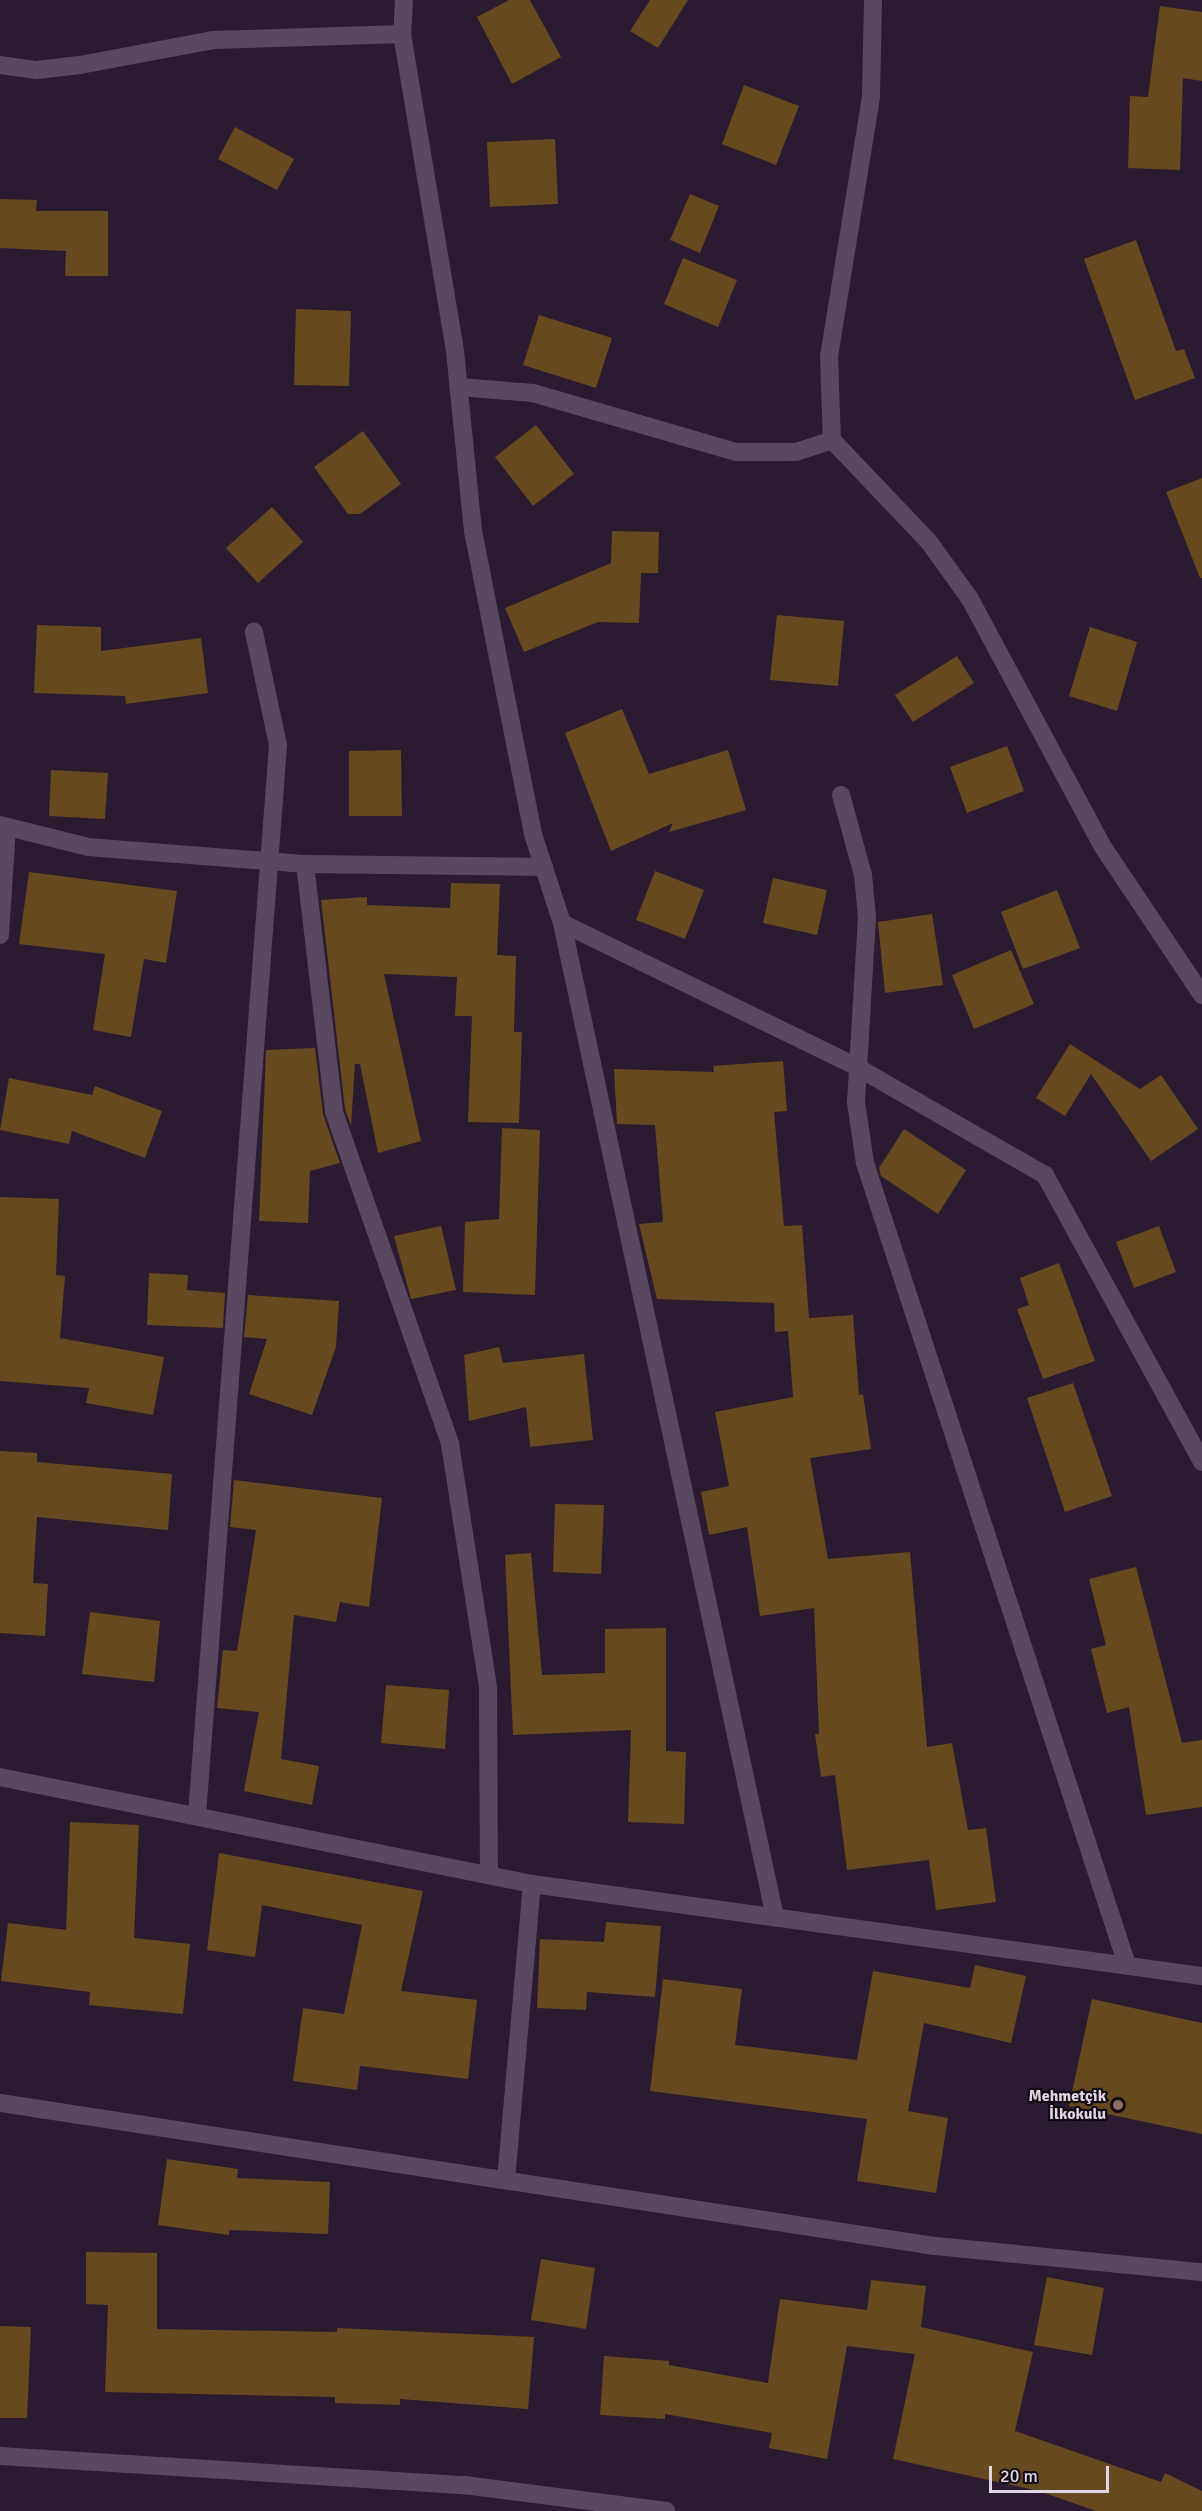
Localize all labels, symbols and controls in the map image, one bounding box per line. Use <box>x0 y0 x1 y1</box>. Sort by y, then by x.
place label: Mehmetçik İlkokulu <box>1028 2086 1106 2124</box>
marker: Mehmetçik İlkokulu <box>1111 2098 1125 2112</box>
scale bar <box>992 2454 1112 2492</box>
text: 20 m <box>1000 2465 1038 2487</box>

